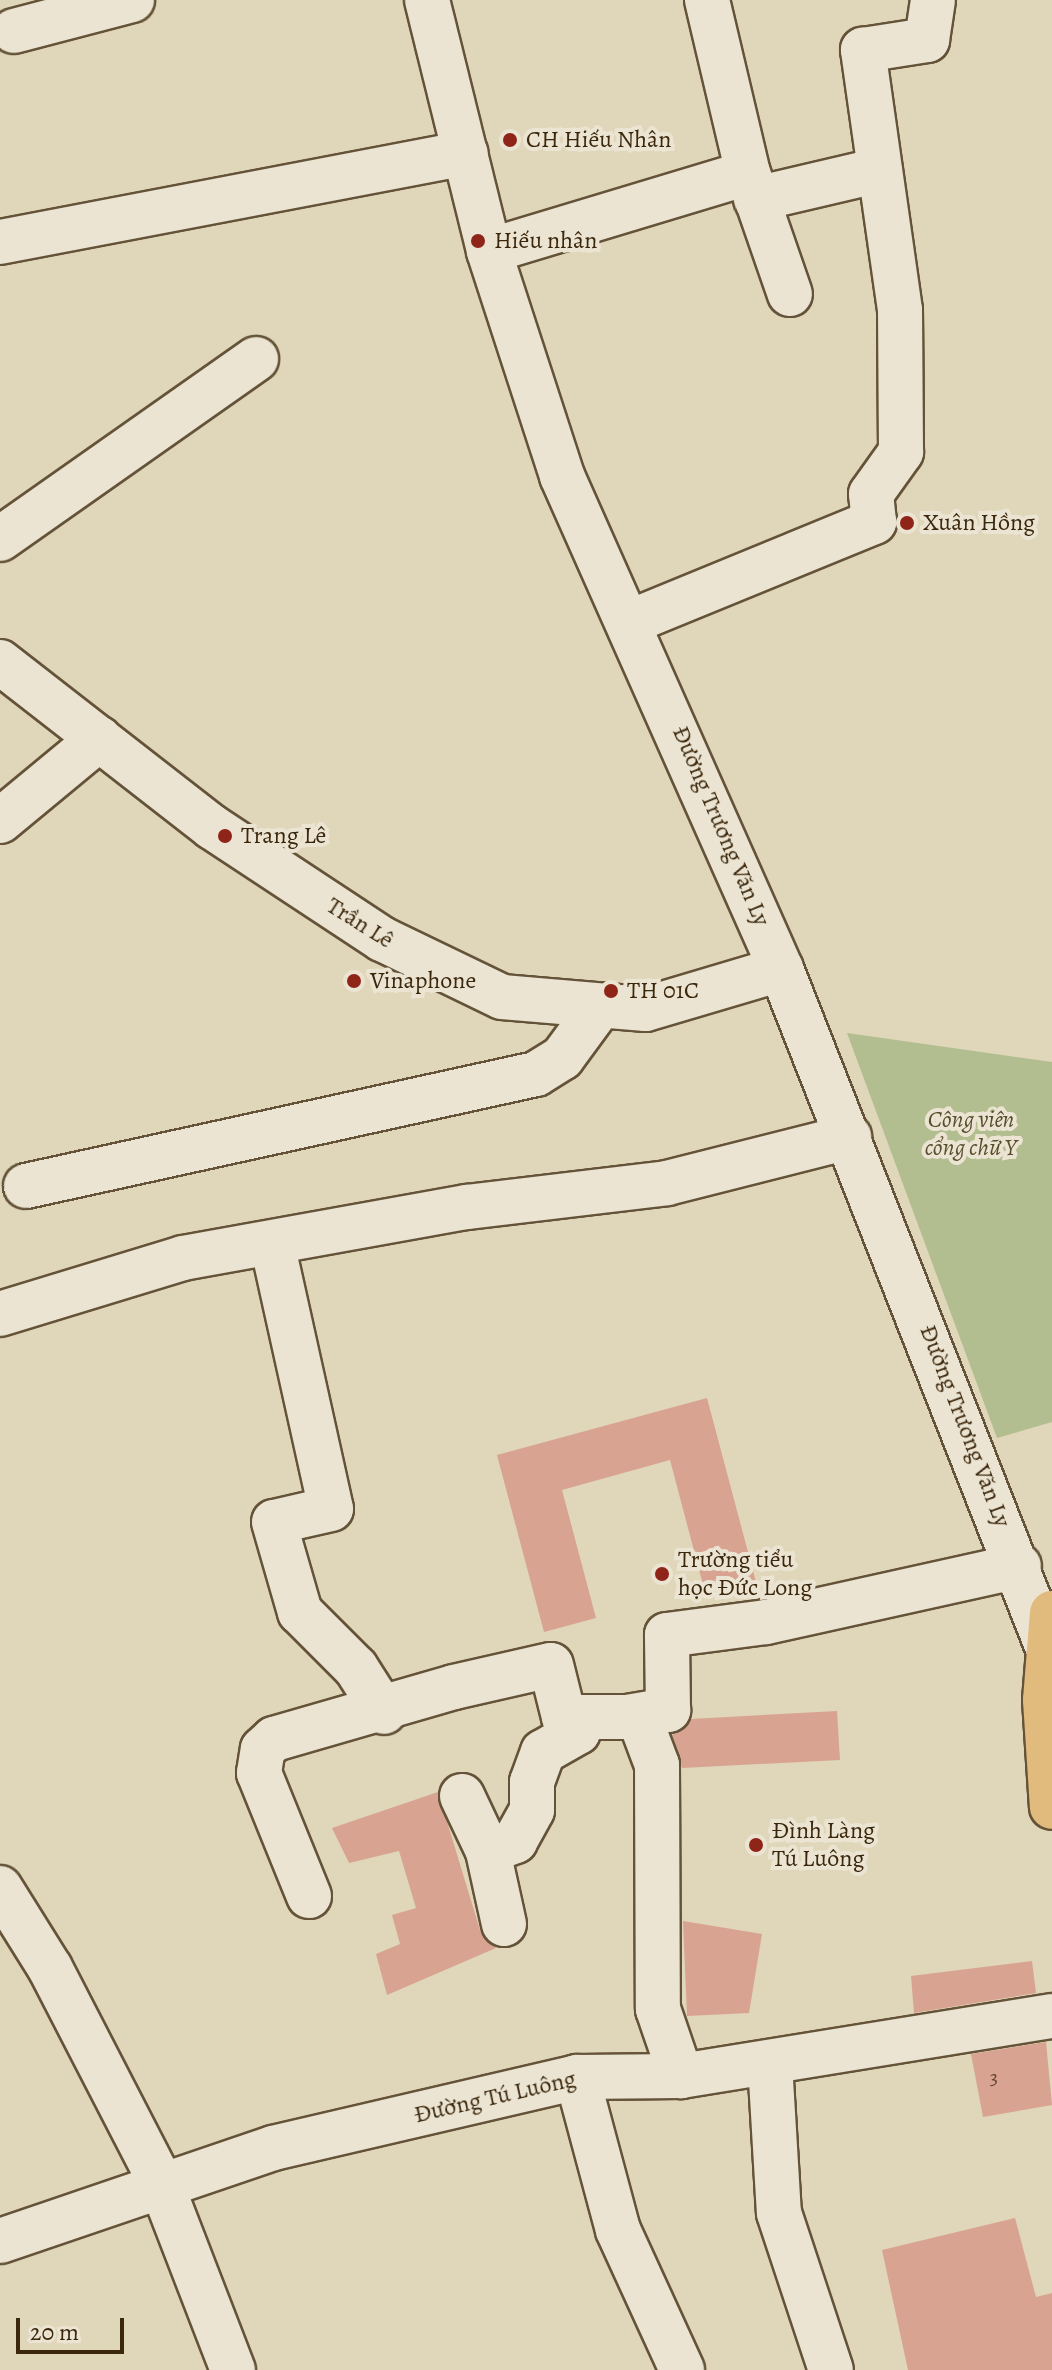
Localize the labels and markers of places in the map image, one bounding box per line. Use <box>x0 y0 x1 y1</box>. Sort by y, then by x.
place label: CH Hiếu Nhân <box>526 126 671 154</box>
marker: CH Hiếu Nhân <box>501 131 519 149</box>
place label: Hiếu nhân <box>494 227 597 255</box>
marker: Hiếu nhân <box>469 232 487 250</box>
place label: Xuân Hồng <box>923 509 1035 537</box>
marker: Xuân Hồng <box>898 514 916 532</box>
place label: Trang Lê <box>241 822 326 850</box>
marker: Trang Lê <box>216 827 234 845</box>
place label: Vinaphone <box>370 967 476 995</box>
marker: Vinaphone <box>345 972 363 990</box>
place label: TH 01C <box>627 977 699 1005</box>
marker: TH 01C <box>602 982 620 1000</box>
place label: Trường tiểu học Đức Long <box>678 1546 812 1602</box>
marker: Trường tiểu học Đức Long <box>653 1565 671 1583</box>
place label: Đình Làng Tú Luông <box>772 1817 875 1873</box>
marker: Đình Làng Tú Luông <box>747 1836 765 1854</box>

